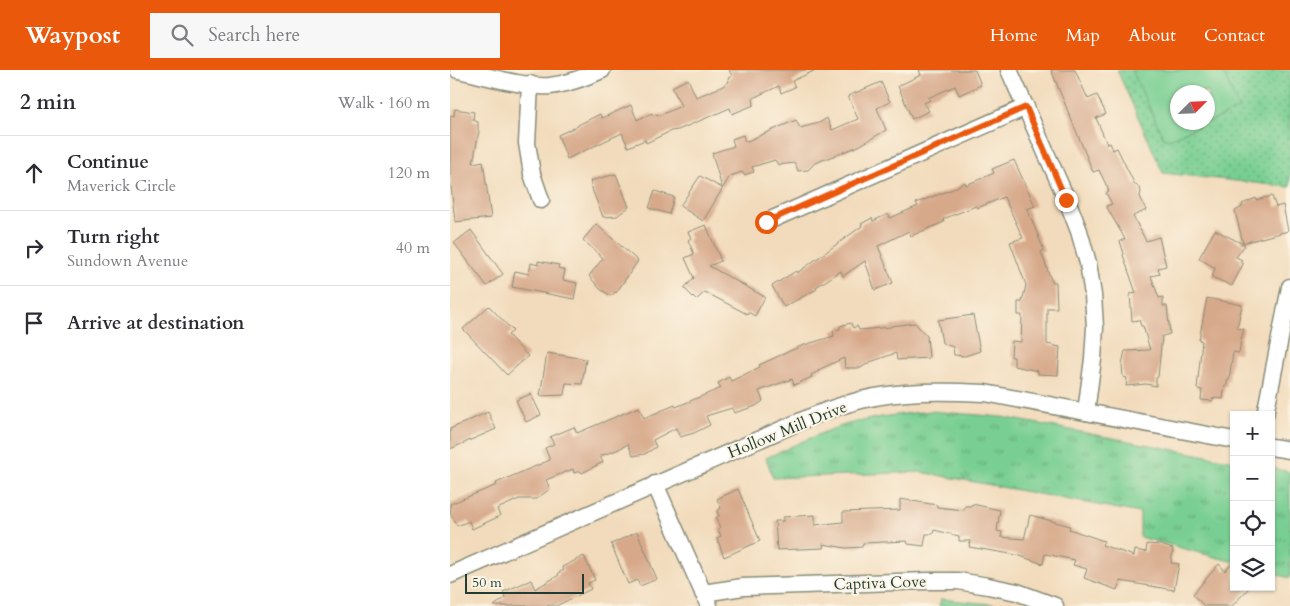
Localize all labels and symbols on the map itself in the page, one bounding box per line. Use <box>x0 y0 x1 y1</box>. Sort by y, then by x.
north arrow <box>1170 85 1215 130</box>
route end <box>1055 189 1078 212</box>
route start <box>755 211 778 234</box>
street label: Hollow Mill Drive <box>725 396 850 464</box>
street label: Captiva Cove <box>833 570 927 596</box>
scale bar <box>465 571 584 594</box>

